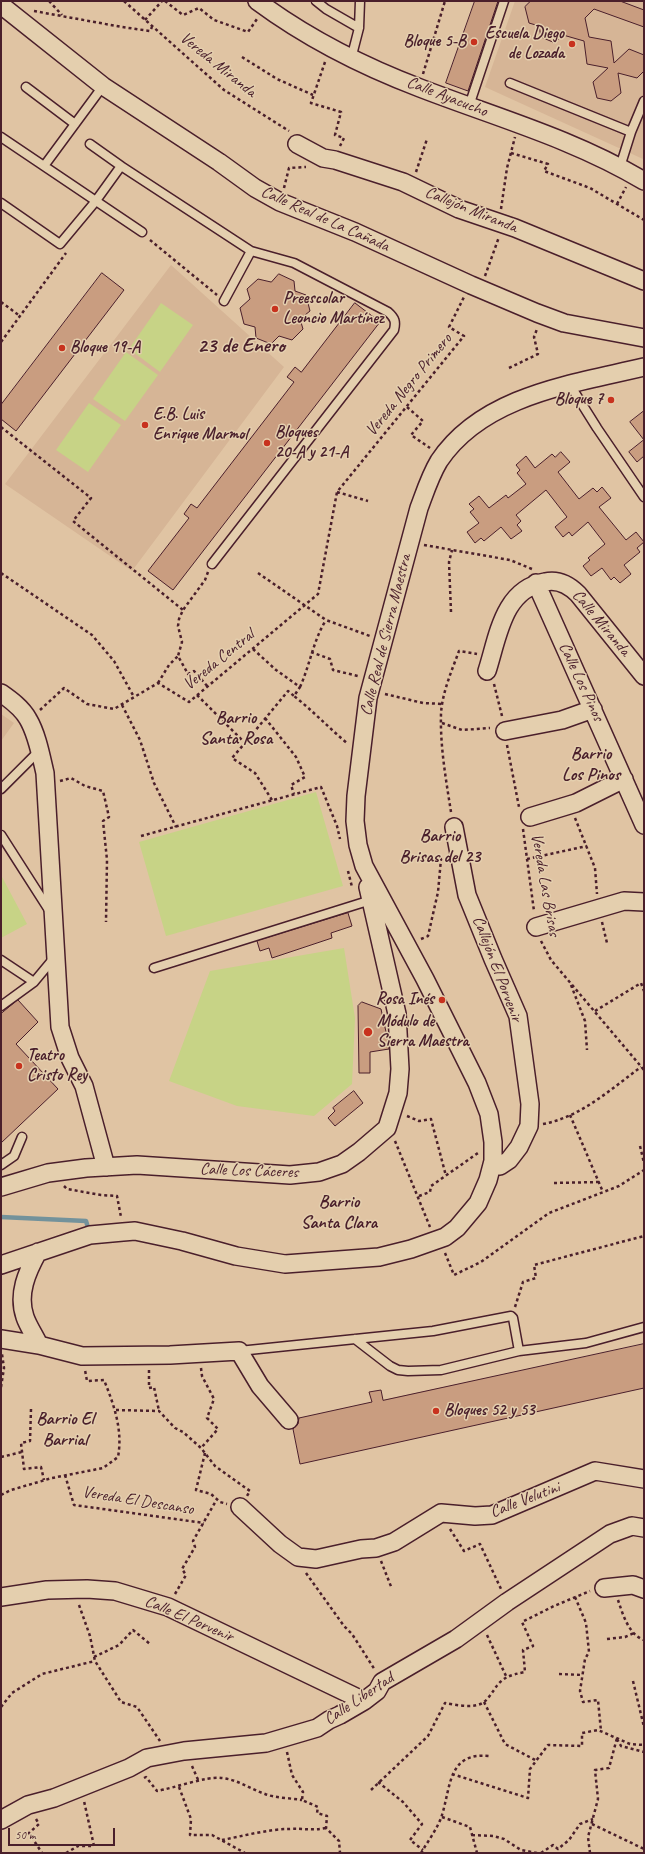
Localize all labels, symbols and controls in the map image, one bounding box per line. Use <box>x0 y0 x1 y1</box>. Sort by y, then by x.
place label: Escuela Diego de Lozada <box>485 24 564 64</box>
street label: Vereda Miranda <box>176 28 260 102</box>
place label: Bloque 5-B <box>403 32 466 52</box>
marker: Bloque 5-B <box>469 37 479 47</box>
marker: Escuela Diego de Lozada <box>567 39 577 49</box>
street label: Calle Ayacucho <box>404 72 490 122</box>
street label: Calle Real de La Cañada <box>258 182 392 256</box>
street label: Callejón Miranda <box>422 182 520 238</box>
place label: Preescolar Leoncio Martínez <box>283 289 383 329</box>
marker: Preescolar Leoncio Martínez <box>270 304 280 314</box>
street label: Vereda Negro Primero <box>361 330 457 440</box>
district label: 23 de Enero <box>197 333 285 359</box>
place label: Bloque 19-A <box>70 338 140 358</box>
marker: Bloque 19-A <box>57 343 67 353</box>
place label: Bloque 7 <box>555 390 603 410</box>
marker: Bloque 7 <box>606 395 616 405</box>
place label: E.B. Luis Enrique Marmol <box>153 405 248 445</box>
marker: E.B. Luis Enrique Marmol <box>140 420 150 430</box>
place label: Bloques 20-A y 21-A <box>275 423 348 463</box>
marker: Bloques 20-A y 21-A <box>262 438 272 448</box>
street label: Calle Real de Sierra Maestra <box>356 552 416 718</box>
street label: Calle Miranda <box>567 586 635 660</box>
street label: Vereda Central <box>179 625 259 695</box>
street label: Calle Los Pinos <box>554 639 608 725</box>
district label: Barrio Santa Rosa <box>200 707 272 750</box>
district label: Barrio Los Pinos <box>562 743 620 786</box>
district label: Barrio Brisas del 23 <box>400 825 480 868</box>
street label: Vereda Las Brisas <box>526 832 564 938</box>
street label: Callejón El Porvenir <box>467 913 527 1025</box>
place label: Rosa Inés <box>376 990 434 1010</box>
marker: Rosa Inés <box>437 995 447 1005</box>
place label: Módulo de Sierra Maestra <box>377 1012 469 1052</box>
marker: Módulo de Sierra Maestra <box>362 1026 374 1038</box>
place label: Teatro Cristo Rey <box>27 1046 87 1086</box>
marker: Teatro Cristo Rey <box>14 1061 24 1071</box>
street label: Calle Los Cáceres <box>199 1159 299 1183</box>
district label: Barrio Santa Clara <box>301 1191 377 1234</box>
place label: Bloques 52 y 53 <box>444 1401 535 1421</box>
marker: Bloques 52 y 53 <box>431 1406 441 1416</box>
district label: Barrio El Barrial <box>36 1408 94 1450</box>
street label: Calle Velutini <box>487 1477 563 1523</box>
street label: Vereda El Descanso <box>81 1482 195 1520</box>
street label: Calle El Porvenir <box>142 1591 236 1647</box>
street label: Calle Libertad <box>320 1668 398 1730</box>
scale bar <box>10 1820 117 1846</box>
text: 50 m <box>15 1827 35 1843</box>

